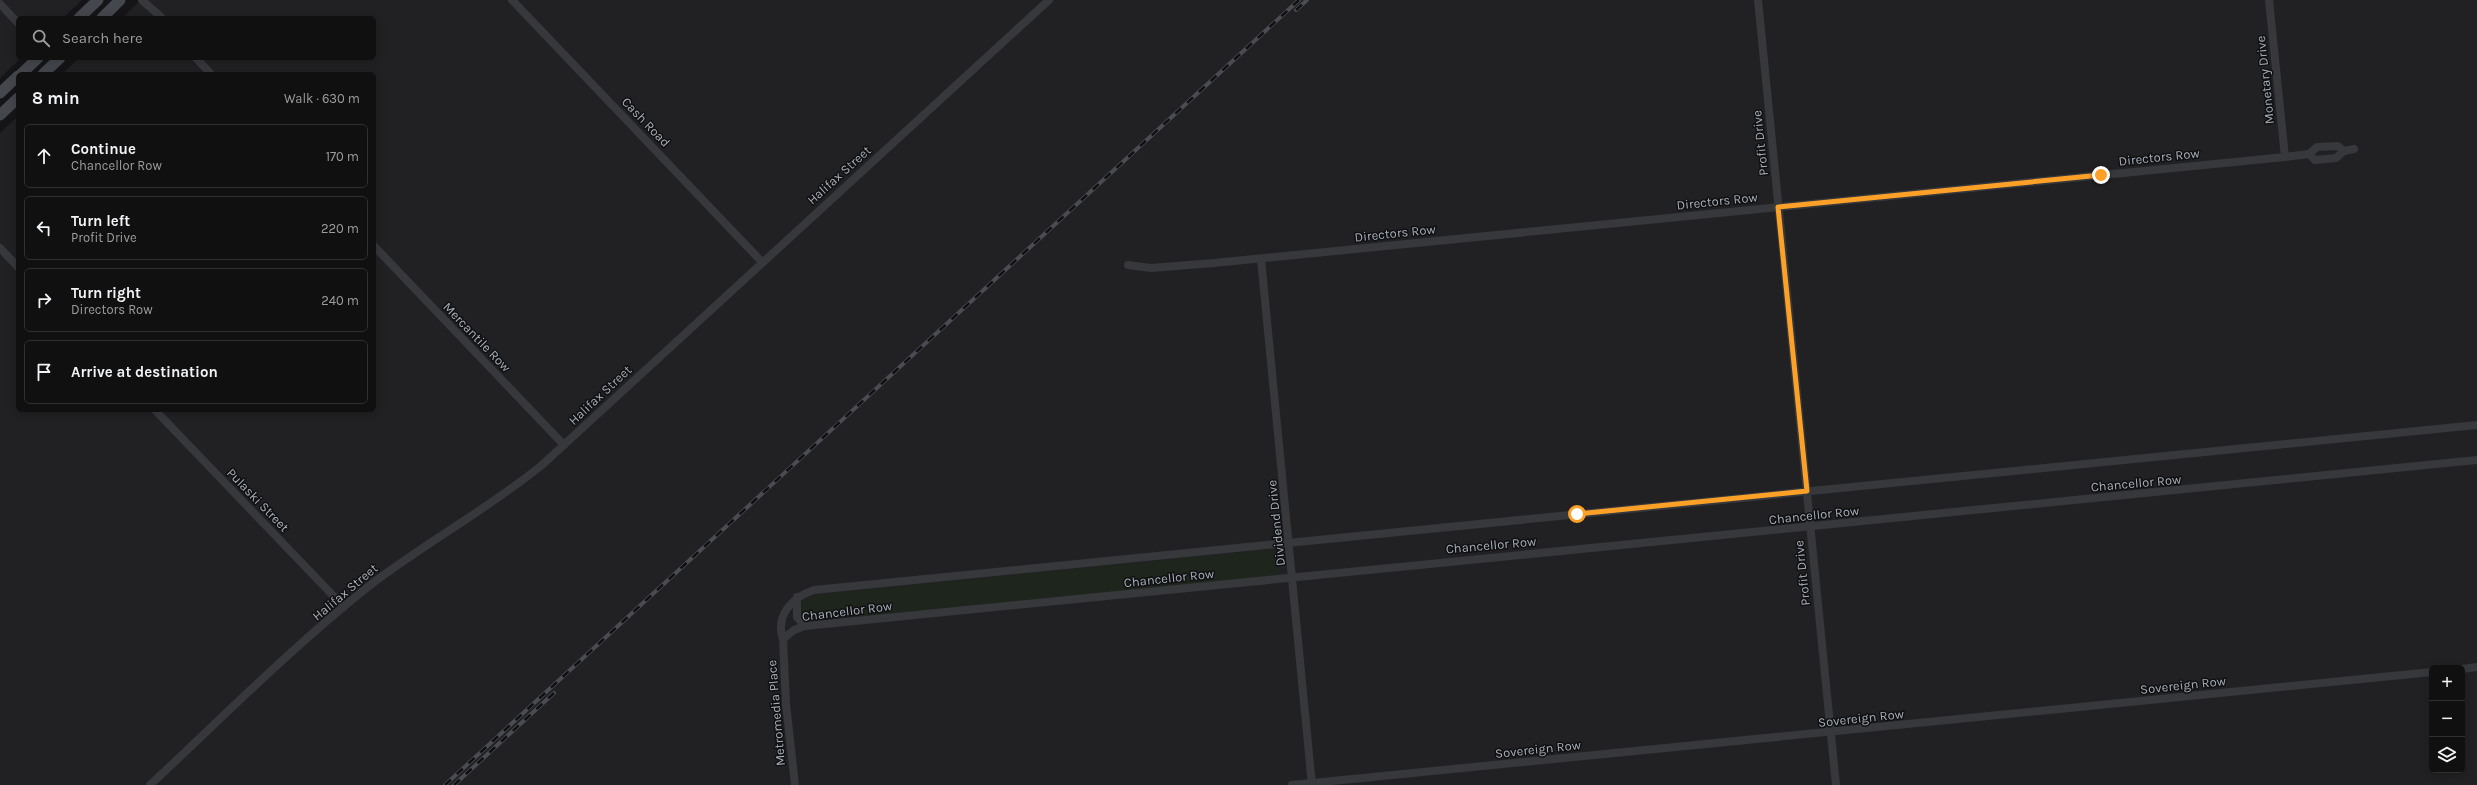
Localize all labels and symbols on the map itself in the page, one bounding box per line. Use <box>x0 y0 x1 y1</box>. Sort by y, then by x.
street label: Monetary Drive <box>2253 35 2277 125</box>
street label: Cash Road <box>619 94 673 150</box>
street label: Profit Drive <box>1749 109 1771 176</box>
street label: Halifax Street <box>804 142 874 207</box>
street label: Directors Row <box>2118 145 2201 169</box>
route end <box>2092 166 2110 184</box>
street label: Directors Row <box>1676 189 1759 213</box>
street label: Directors Row <box>1354 221 1437 245</box>
street label: Mercantile Row <box>440 299 514 375</box>
street label: Halifax Street <box>565 362 635 428</box>
street label: Pulaski Street <box>224 465 292 535</box>
street label: Chancellor Row <box>2090 472 2182 494</box>
street label: Dividend Drive <box>1264 479 1288 567</box>
street label: Chancellor Row <box>1768 503 1861 527</box>
route start <box>1568 505 1586 523</box>
street label: Chancellor Row <box>1445 534 1537 556</box>
street label: Profit Drive <box>1791 539 1813 606</box>
street label: Halifax Street <box>309 560 381 624</box>
street label: Chancellor Row <box>1123 566 1216 590</box>
street label: Chancellor Row <box>801 598 894 624</box>
street label: Metromedia Place <box>764 659 788 767</box>
street label: Sovereign Row <box>2139 673 2227 697</box>
street label: Sovereign Row <box>1817 706 1905 730</box>
street label: Sovereign Row <box>1494 737 1582 761</box>

